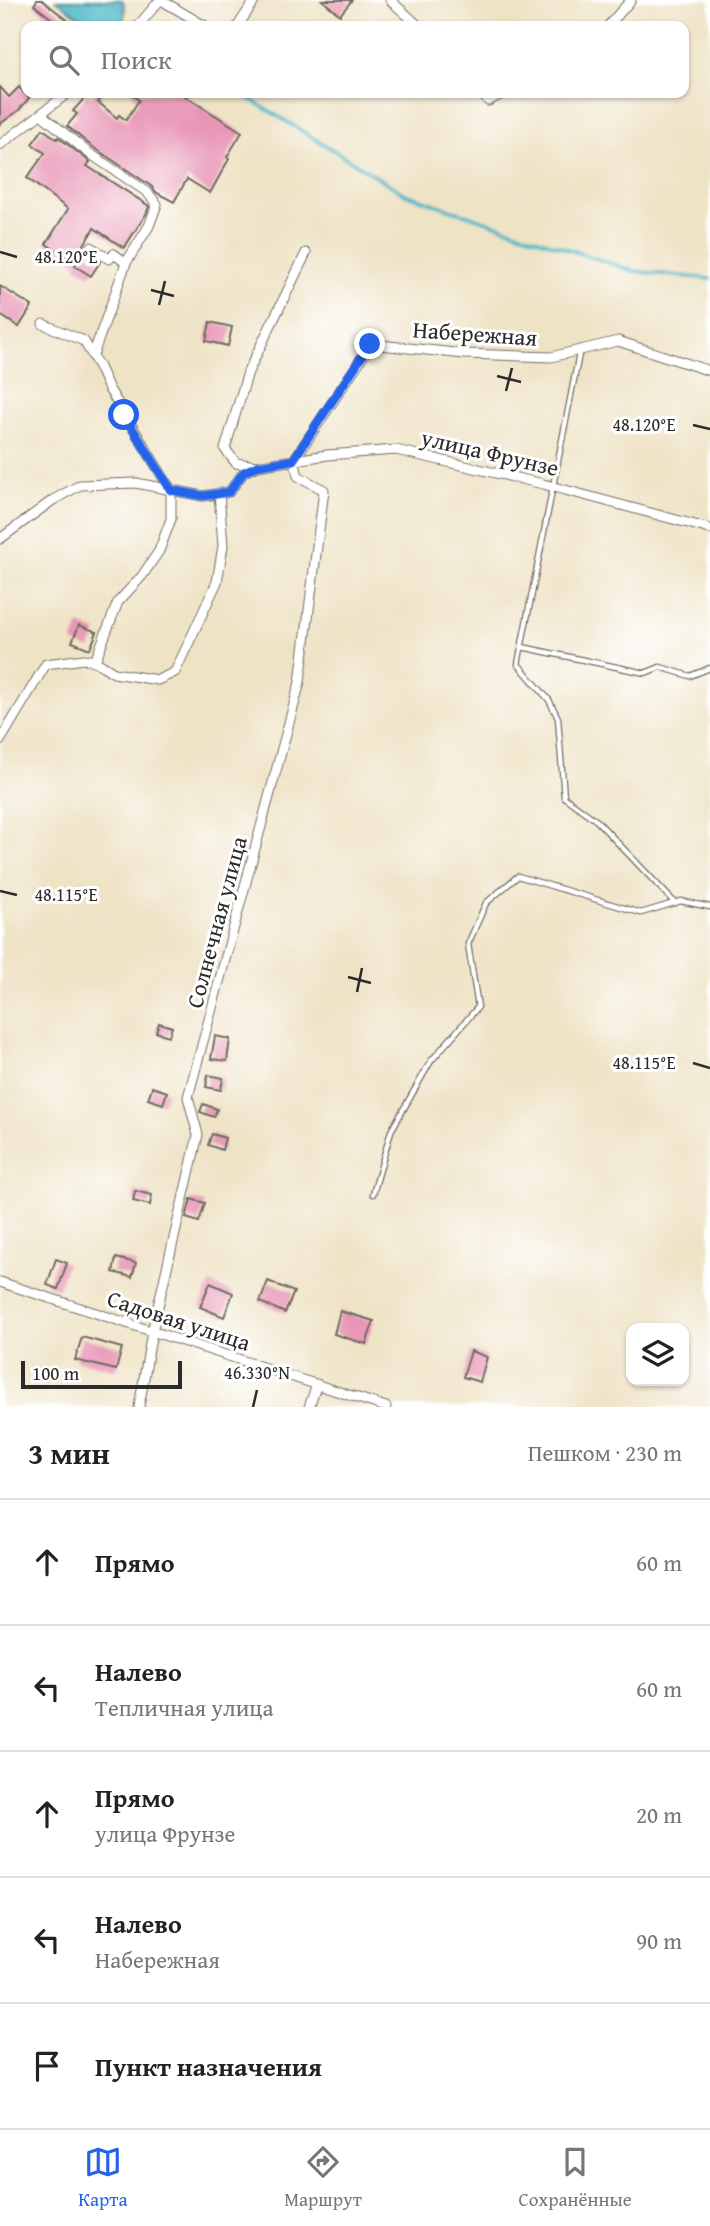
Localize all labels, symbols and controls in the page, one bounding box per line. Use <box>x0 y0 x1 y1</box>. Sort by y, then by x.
search box <box>21 21 689 98</box>
text: Поиск <box>101 40 172 79</box>
icon: search <box>45 41 83 79</box>
text: 48.120°E <box>34 243 98 270</box>
street label: Набережная <box>412 312 539 354</box>
route end <box>354 328 385 359</box>
route start <box>108 399 139 430</box>
text: 48.120°E <box>612 411 676 438</box>
street label: улица Фрунзе <box>417 420 562 484</box>
street label: Солнечная улица <box>177 832 255 1011</box>
text: 48.115°E <box>34 881 98 908</box>
text: 48.115°E <box>612 1049 676 1076</box>
street label: Садовая улица <box>103 1281 255 1359</box>
map controls <box>626 1323 689 1386</box>
button: layers <box>626 1323 689 1386</box>
scale bar <box>21 1358 182 1390</box>
text: 100 m <box>32 1359 79 1387</box>
text: 46.330°N <box>224 1359 290 1386</box>
text: 3 мин <box>28 1431 110 1475</box>
text: Пешком · 230 m <box>528 1436 682 1469</box>
icon: ahead <box>28 1543 66 1581</box>
text: Прямо <box>95 1543 175 1582</box>
text: 60 m <box>636 1546 682 1579</box>
text: Налево <box>95 1652 182 1691</box>
icon: left <box>28 1669 66 1707</box>
text: 60 m <box>636 1672 682 1705</box>
text: Тепличная улица <box>95 1691 273 1724</box>
text: Прямо <box>95 1778 175 1817</box>
icon: ahead <box>28 1795 66 1833</box>
text: 20 m <box>636 1798 682 1831</box>
text: улица Фрунзе <box>95 1817 235 1850</box>
text: Налево <box>95 1904 182 1943</box>
icon: left <box>28 1921 66 1959</box>
text: 90 m <box>636 1924 682 1957</box>
text: Набережная <box>95 1943 220 1976</box>
icon: arrive <box>28 2047 66 2085</box>
text: Пункт назначения <box>95 2047 322 2086</box>
tab: Карта <box>78 2143 128 2213</box>
tab: Маршрут <box>284 2143 362 2213</box>
tab: Сохранённые <box>518 2143 632 2213</box>

